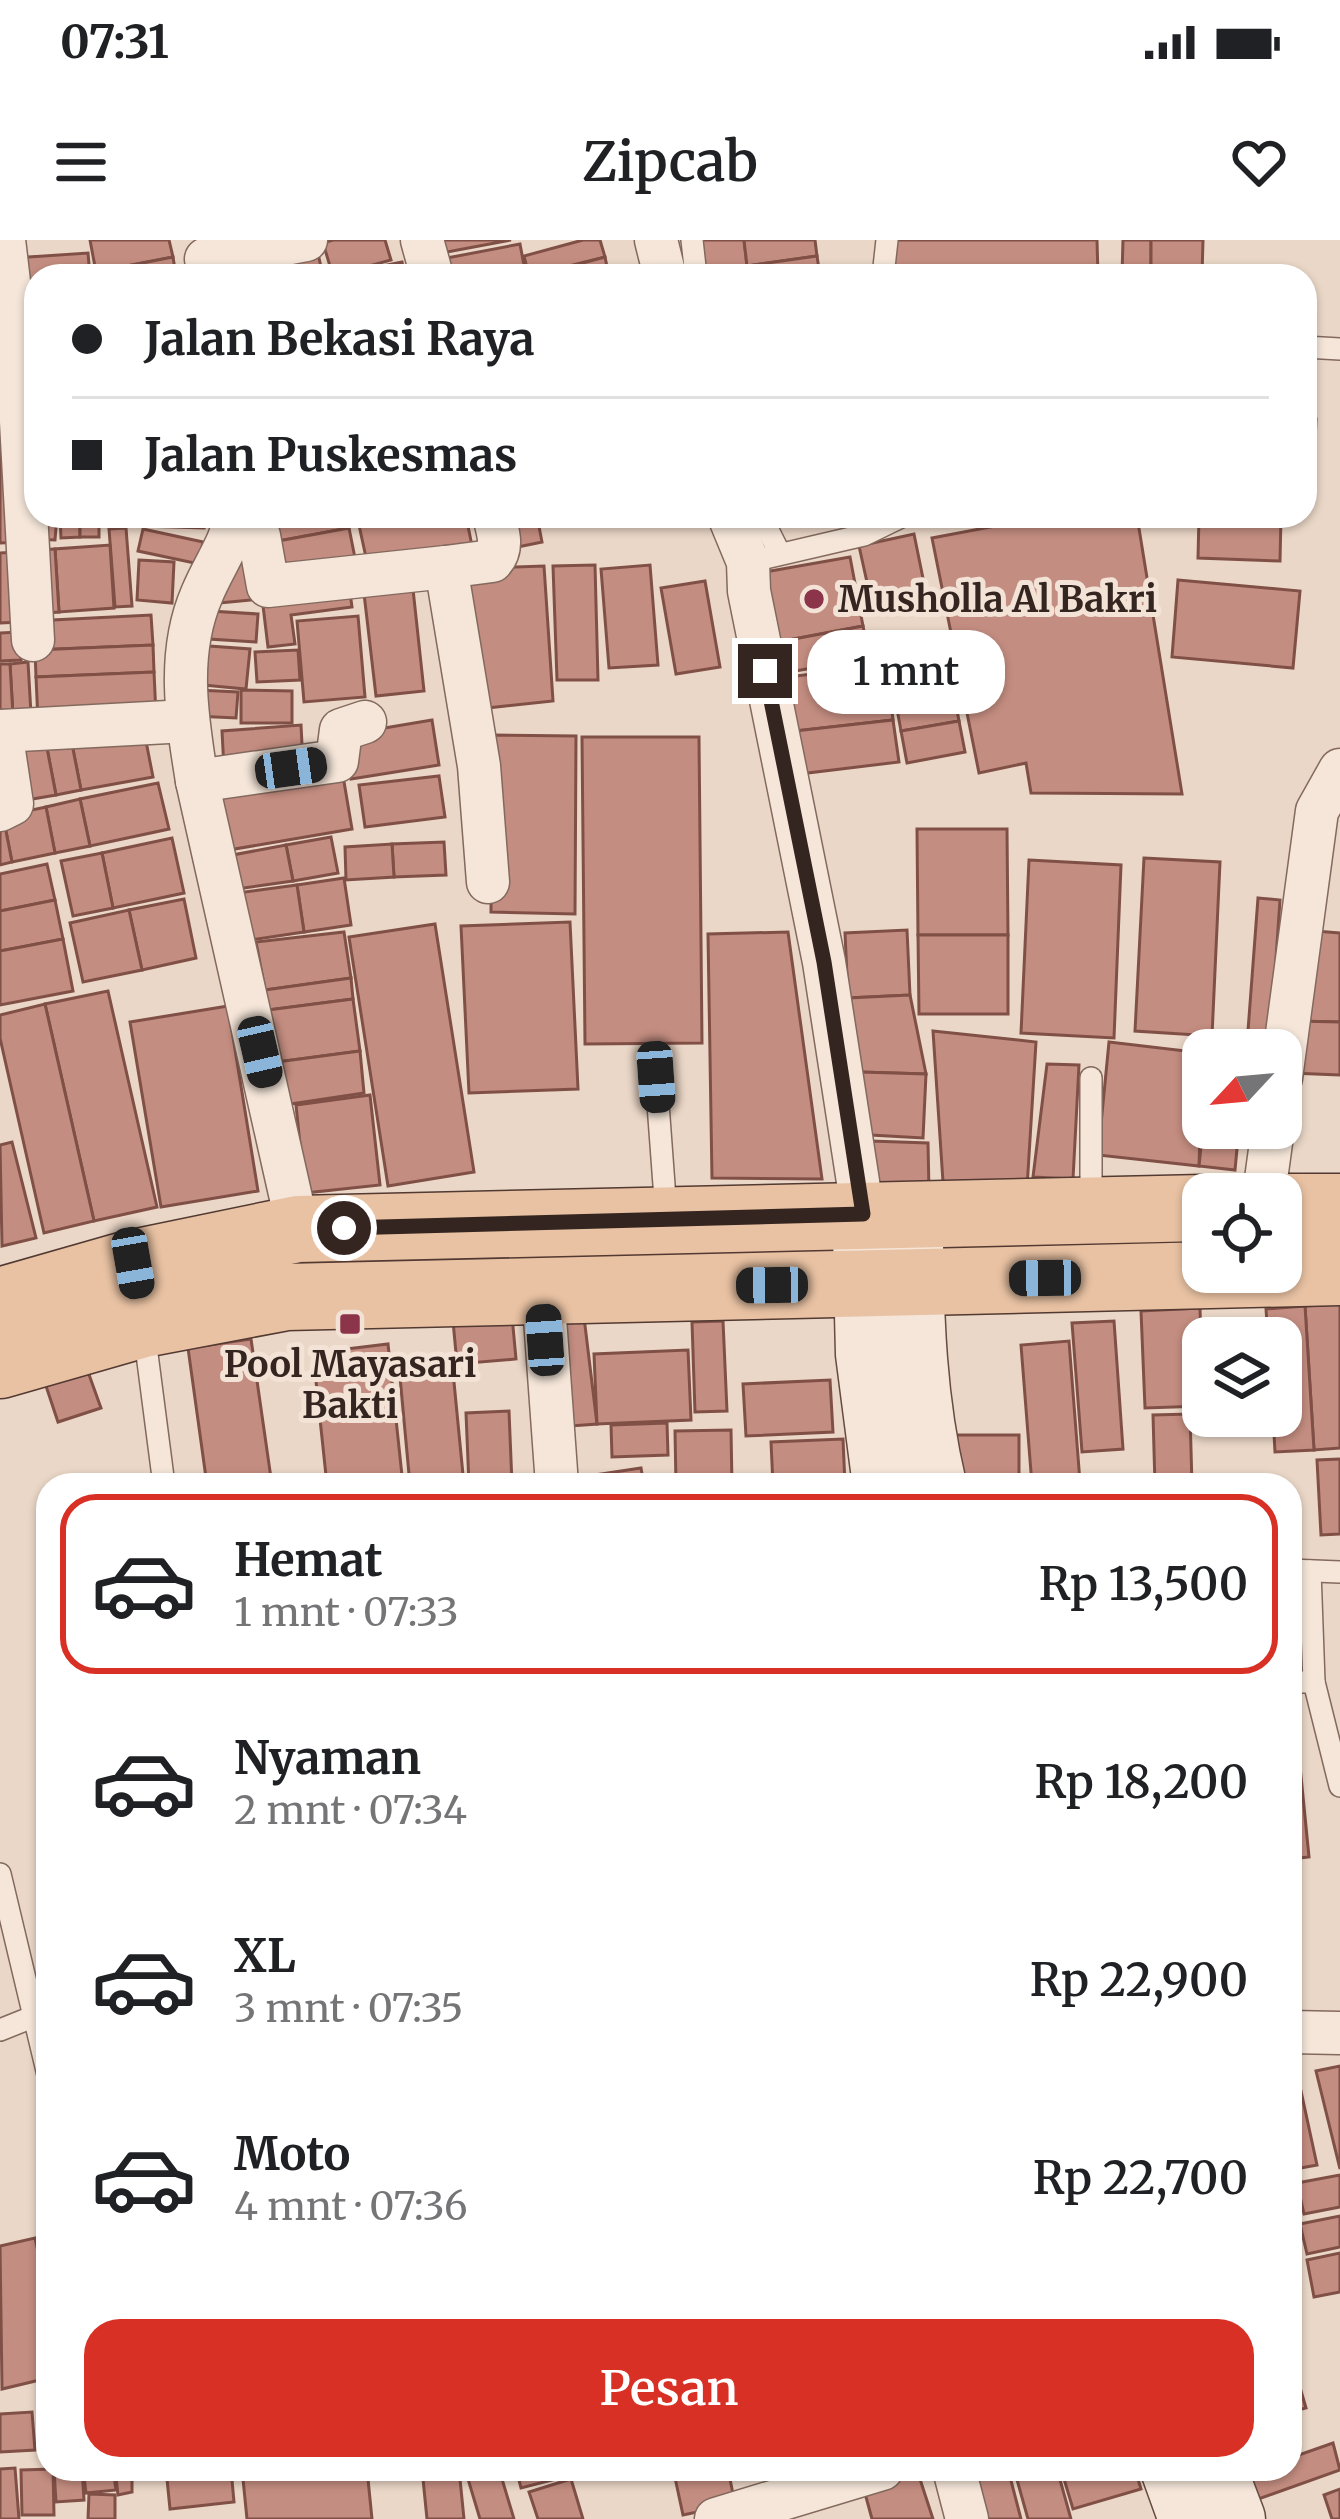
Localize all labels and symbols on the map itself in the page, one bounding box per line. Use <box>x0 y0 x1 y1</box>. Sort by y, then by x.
place label: Musholla Al Bakri <box>838 577 1157 622</box>
marker: Musholla Al Bakri <box>801 586 827 612</box>
callout: 1 mnt <box>807 629 1005 713</box>
route end <box>738 644 792 698</box>
car <box>253 745 329 791</box>
car <box>234 1013 286 1091</box>
north arrow <box>1182 1029 1302 1149</box>
car <box>636 1040 676 1114</box>
route start <box>317 1201 371 1255</box>
car <box>109 1224 157 1302</box>
car <box>1009 1259 1081 1297</box>
car <box>736 1266 808 1304</box>
car <box>525 1303 565 1377</box>
marker: Pool Mayasari Bakti <box>337 1311 363 1337</box>
place label: Pool Mayasari Bakti <box>224 1342 476 1428</box>

